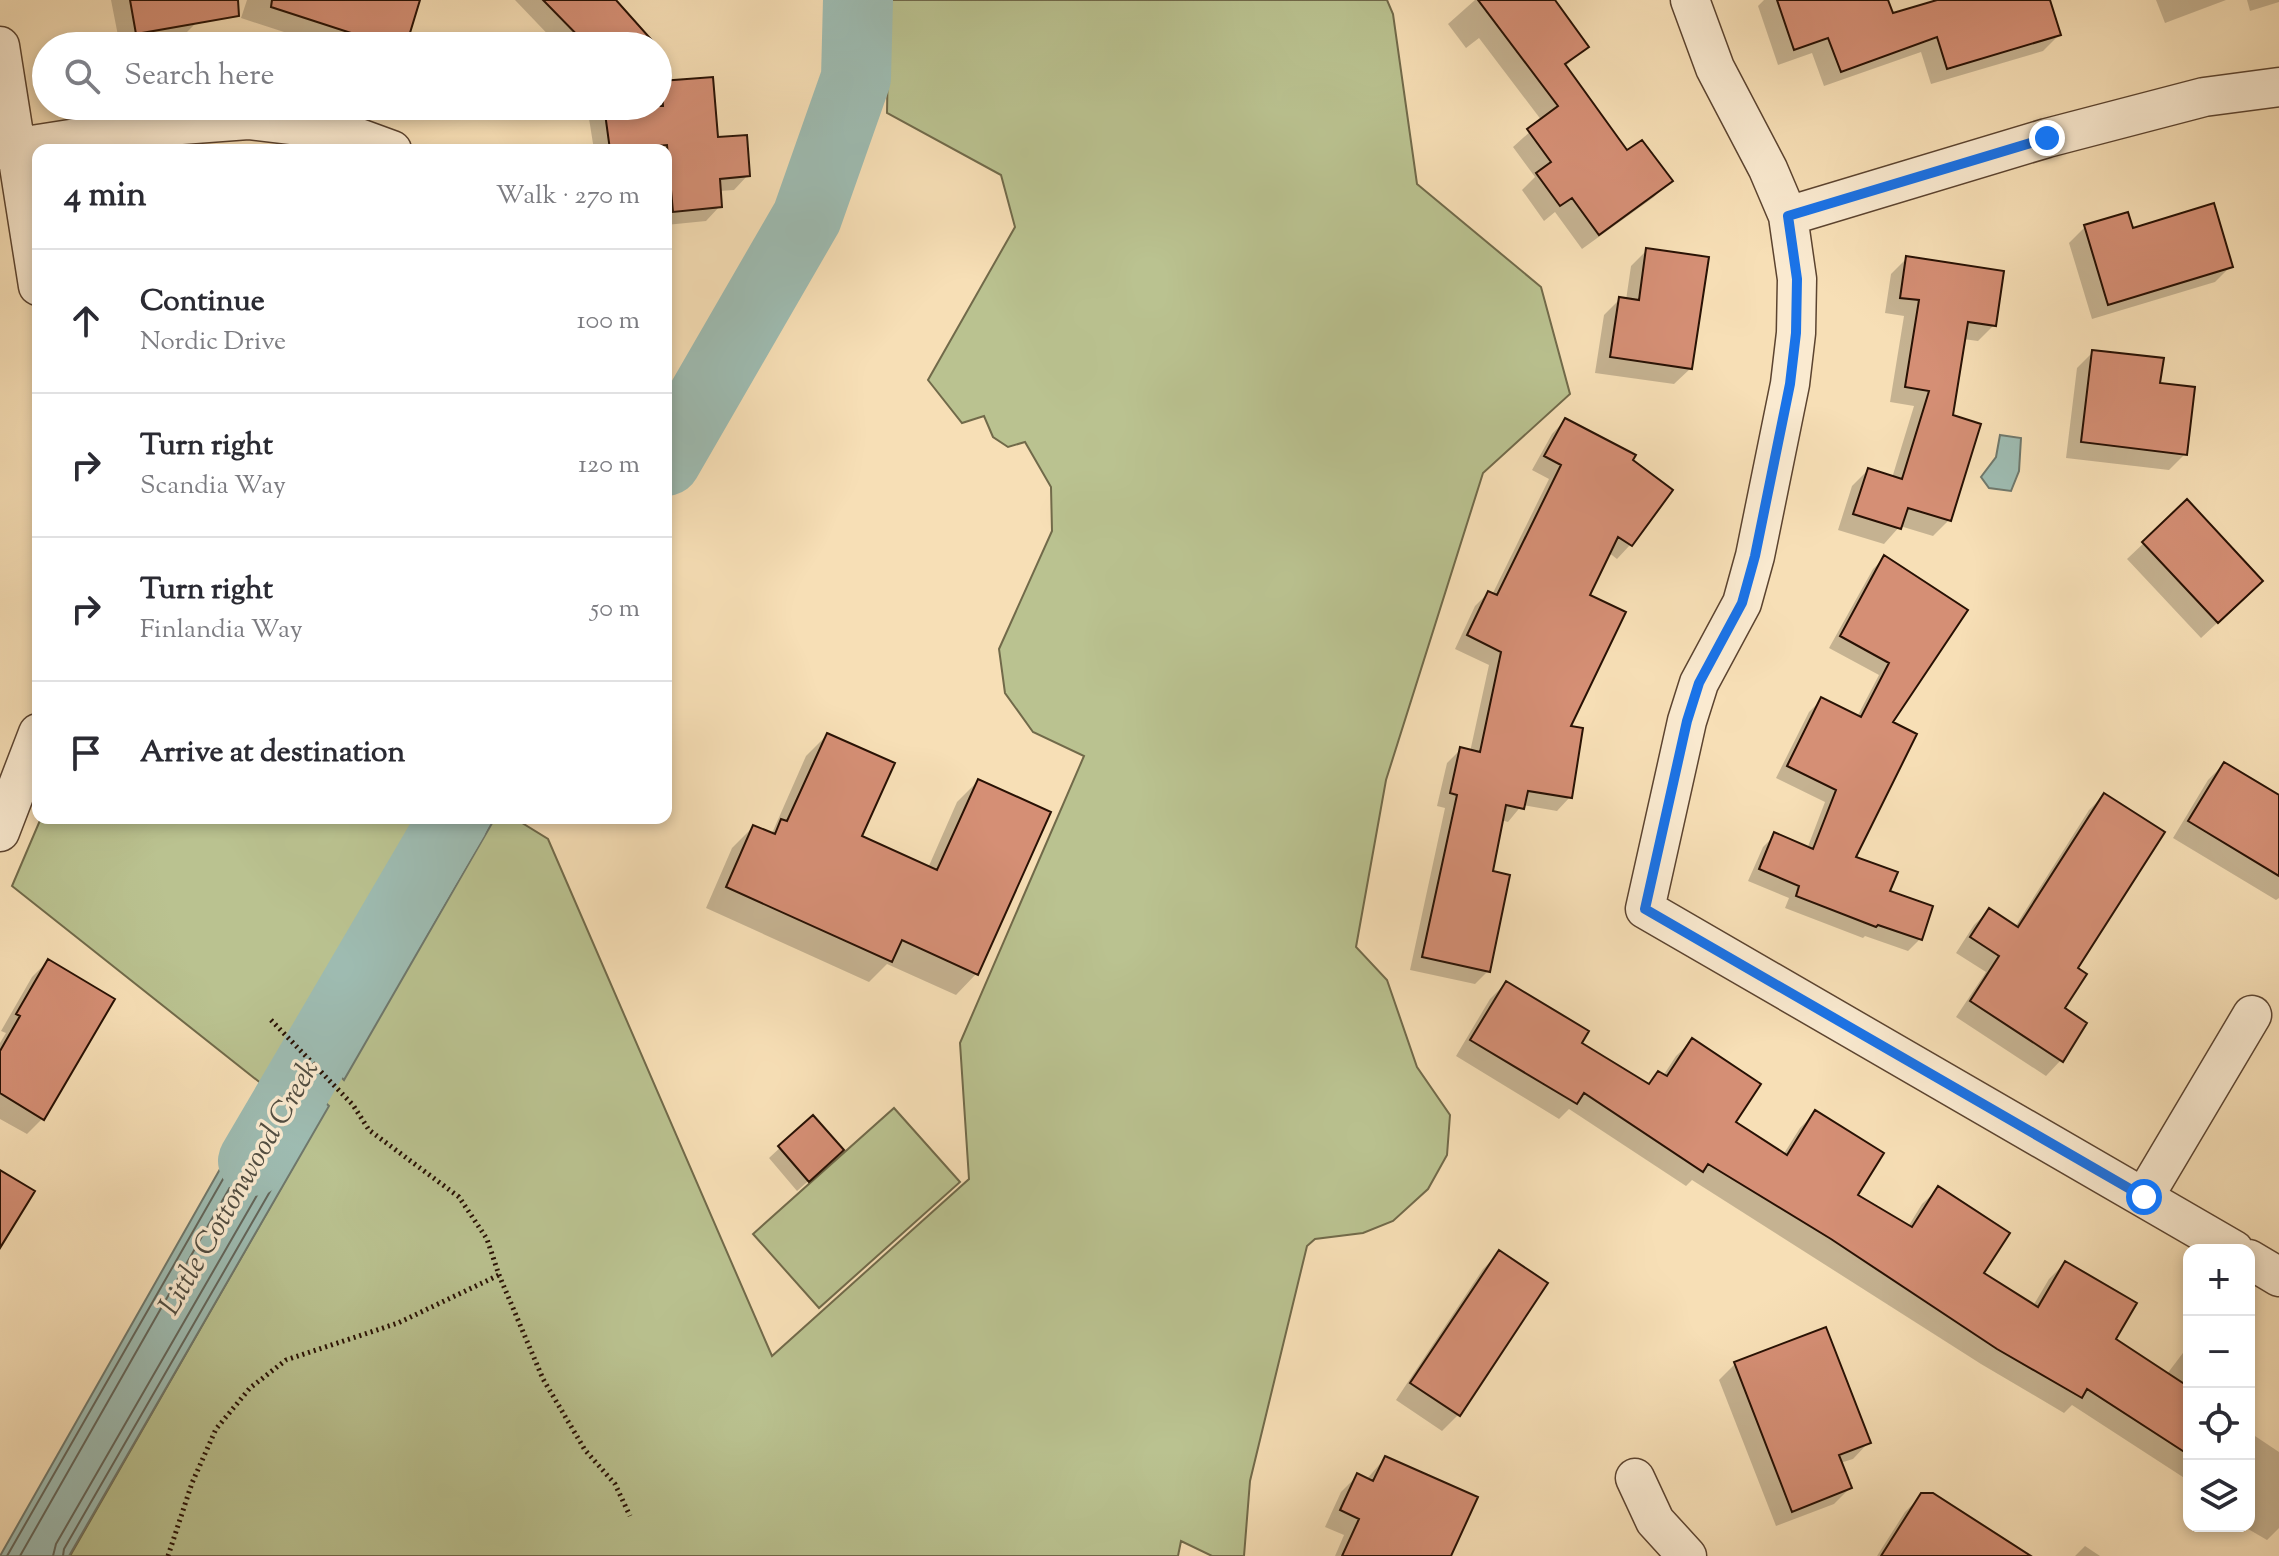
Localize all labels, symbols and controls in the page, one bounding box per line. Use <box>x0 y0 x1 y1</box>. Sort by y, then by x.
search box <box>32 32 672 120</box>
icon: search <box>60 54 104 98</box>
text: Search here <box>124 55 274 98</box>
route end <box>2029 120 2065 156</box>
text: 4 min <box>64 172 146 221</box>
text: Walk · 270 m <box>496 178 640 215</box>
text: Continue <box>140 281 265 324</box>
icon: ahead <box>64 299 108 343</box>
text: 100 m <box>577 303 640 340</box>
text: Nordic Drive <box>140 324 286 361</box>
text: Turn right <box>140 425 273 468</box>
icon: right <box>64 443 108 487</box>
text: 120 m <box>578 447 640 484</box>
text: Scandia Way <box>140 468 286 505</box>
text: Turn right <box>140 569 273 612</box>
icon: right <box>64 587 108 631</box>
text: 50 m <box>590 591 640 628</box>
text: Finlandia Way <box>140 612 303 649</box>
icon: arrive <box>64 731 108 775</box>
text: Arrive at destination <box>140 732 405 775</box>
water label: Little Cottonwood Creek <box>149 1052 331 1324</box>
route start <box>2126 1179 2162 1215</box>
map controls <box>2183 1244 2255 1532</box>
button: + <box>2183 1244 2255 1316</box>
button: − <box>2183 1316 2255 1388</box>
button: locate <box>2183 1388 2255 1460</box>
button: layers <box>2183 1460 2255 1532</box>

